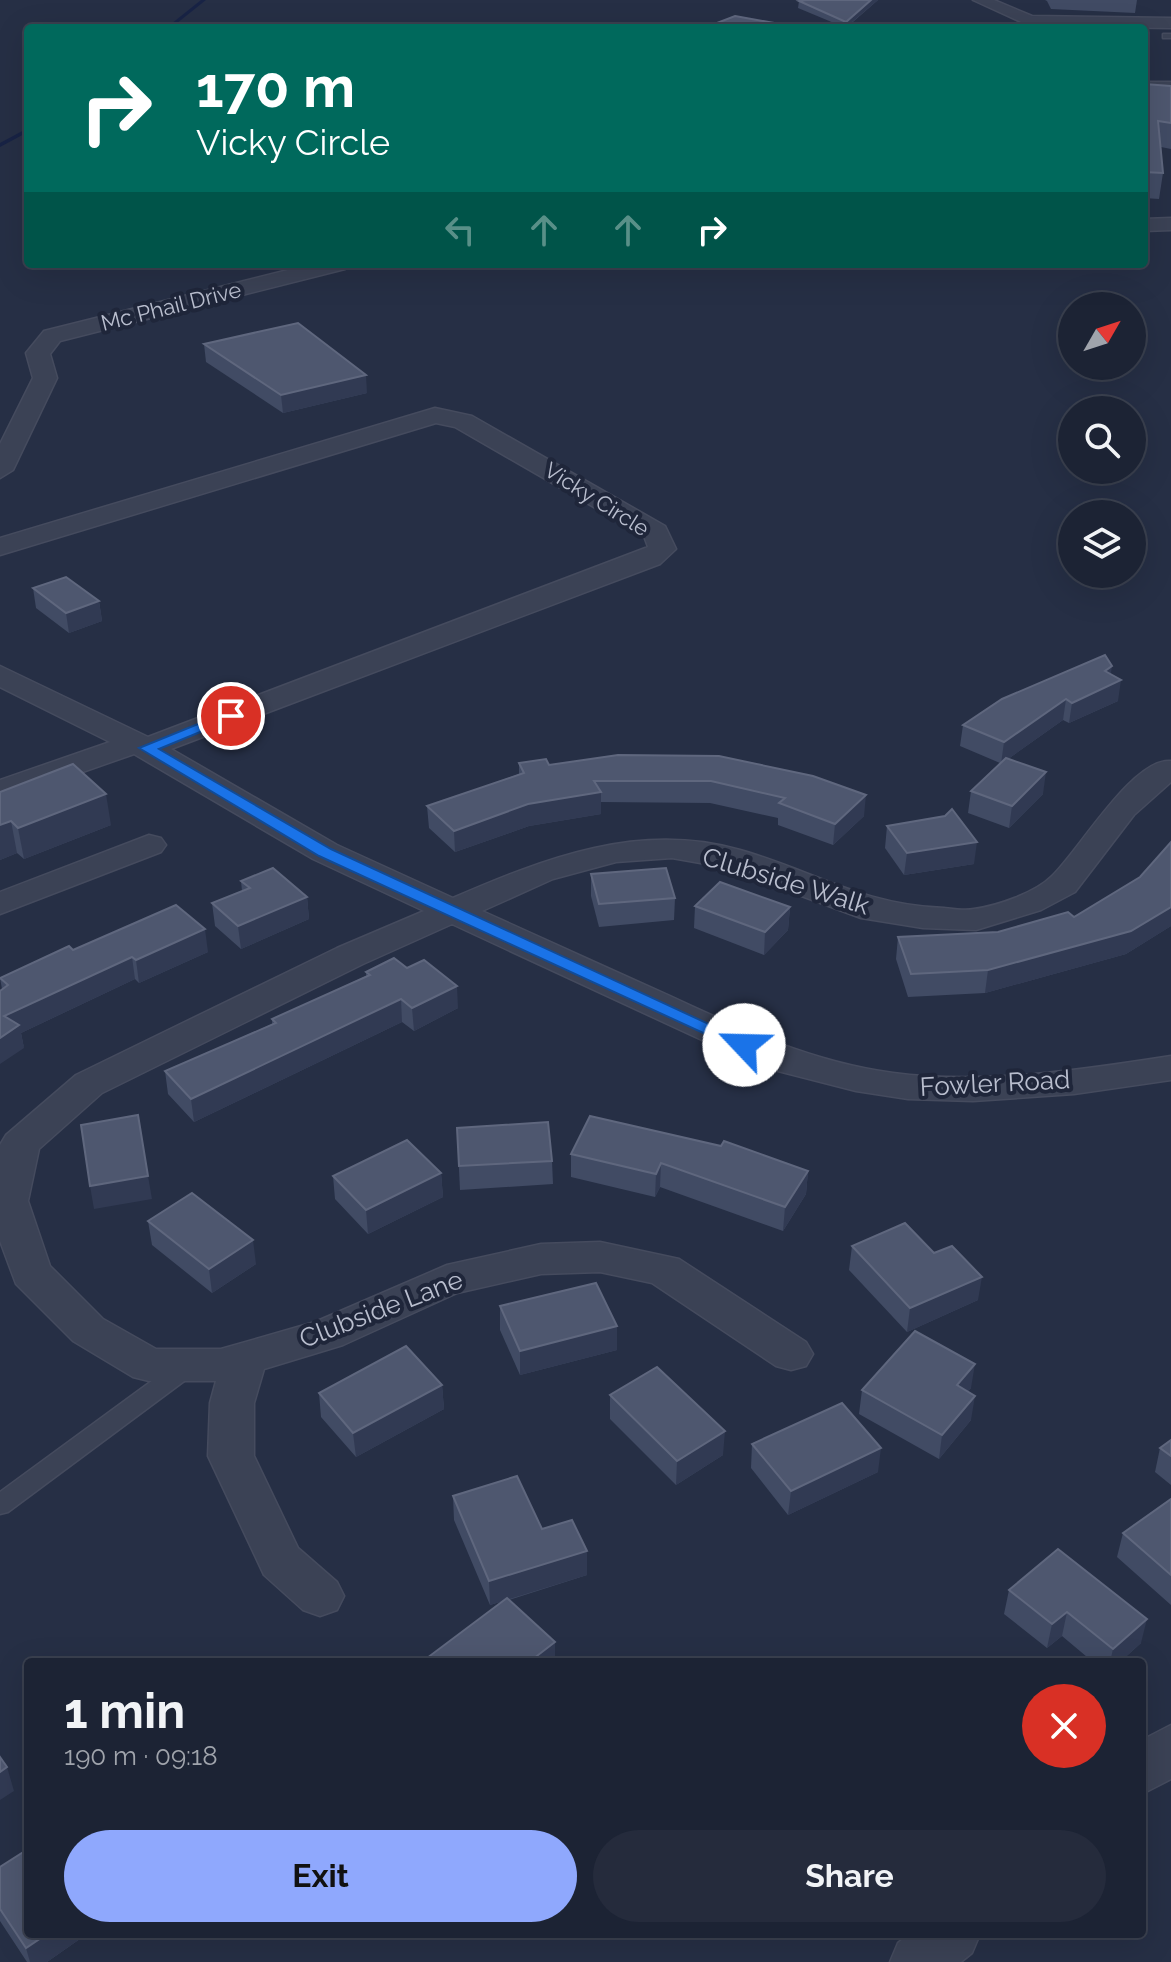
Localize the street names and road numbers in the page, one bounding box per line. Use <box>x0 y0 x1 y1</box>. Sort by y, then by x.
street label: Mc Phail Drive <box>98 276 244 336</box>
street label: Vicky Circle <box>540 457 654 542</box>
street label: Clubside Walk <box>699 841 873 921</box>
street label: Fowler Road <box>919 1064 1071 1102</box>
street label: Clubside Lane <box>295 1264 467 1354</box>

